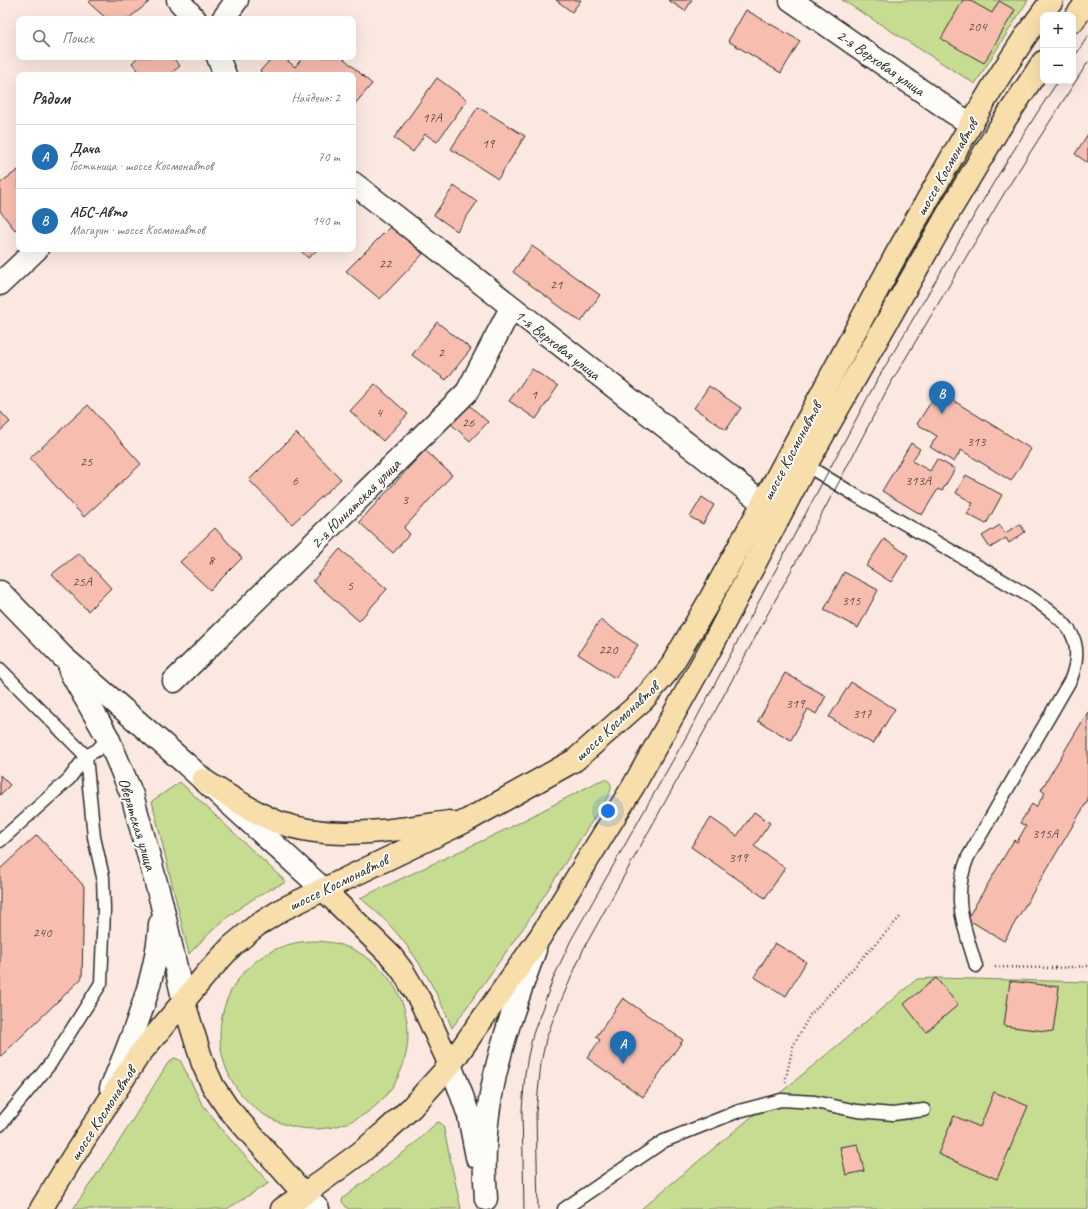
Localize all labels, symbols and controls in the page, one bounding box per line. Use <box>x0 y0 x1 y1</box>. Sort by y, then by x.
map controls <box>1040 12 1076 84</box>
button: + <box>1040 12 1076 48</box>
search box <box>16 16 356 60</box>
house number: 204 <box>968 18 988 35</box>
street label: 2-я Верховая улица <box>833 25 930 101</box>
icon: search <box>30 27 52 49</box>
text: Поиск <box>62 29 94 48</box>
button: − <box>1040 48 1076 84</box>
text: Рядом <box>32 88 70 109</box>
text: Найдено: 2 <box>292 90 340 106</box>
house number: 17А <box>422 109 443 126</box>
street label: шоссе Космонавтов <box>911 113 984 219</box>
house number: 19 <box>482 135 496 152</box>
text: Дача <box>70 139 100 158</box>
text: A <box>42 149 48 165</box>
text: 70 m <box>318 149 340 165</box>
text: Гостиница · шоссе Космонавтов <box>70 158 213 174</box>
text: АБС-Авто <box>70 203 127 222</box>
text: B <box>42 213 48 229</box>
text: 140 m <box>312 213 340 229</box>
text: Магазин · шоссе Космонавтов <box>70 222 205 238</box>
house number: 22 <box>379 255 393 272</box>
house number: 21 <box>550 276 563 293</box>
street label: 1-я Верховая улица <box>511 305 605 385</box>
house number: 2 <box>438 344 446 361</box>
pin: B <box>929 381 955 414</box>
house number: 1 <box>531 386 538 403</box>
street label: шоссе Космонавтов <box>758 396 828 504</box>
house number: 4 <box>376 404 384 421</box>
house number: 26 <box>462 414 475 431</box>
house number: 313 <box>967 433 987 450</box>
house number: 25 <box>80 453 93 470</box>
street label: 2-я Юннатская улица <box>306 454 406 553</box>
house number: 6 <box>292 472 299 489</box>
house number: 313А <box>905 472 932 489</box>
house number: 3 <box>402 491 410 508</box>
house number: 8 <box>208 552 216 569</box>
house number: 25А <box>72 573 93 590</box>
house number: 5 <box>347 577 354 594</box>
house number: 315 <box>842 592 861 609</box>
house number: 220 <box>599 641 619 658</box>
street label: шоссе Космонавтов <box>570 675 665 766</box>
house number: 319 <box>786 695 806 712</box>
house number: 317 <box>853 705 872 722</box>
street label: Оверятская улица <box>114 776 161 874</box>
your location <box>598 801 618 821</box>
house number: 315А <box>1032 825 1059 842</box>
street label: шоссе Космонавтов <box>285 849 394 916</box>
house number: 319 <box>729 849 749 866</box>
house number: 240 <box>33 924 53 941</box>
pin: A <box>610 1031 636 1064</box>
street label: шоссе Космонавтов <box>65 1060 142 1164</box>

